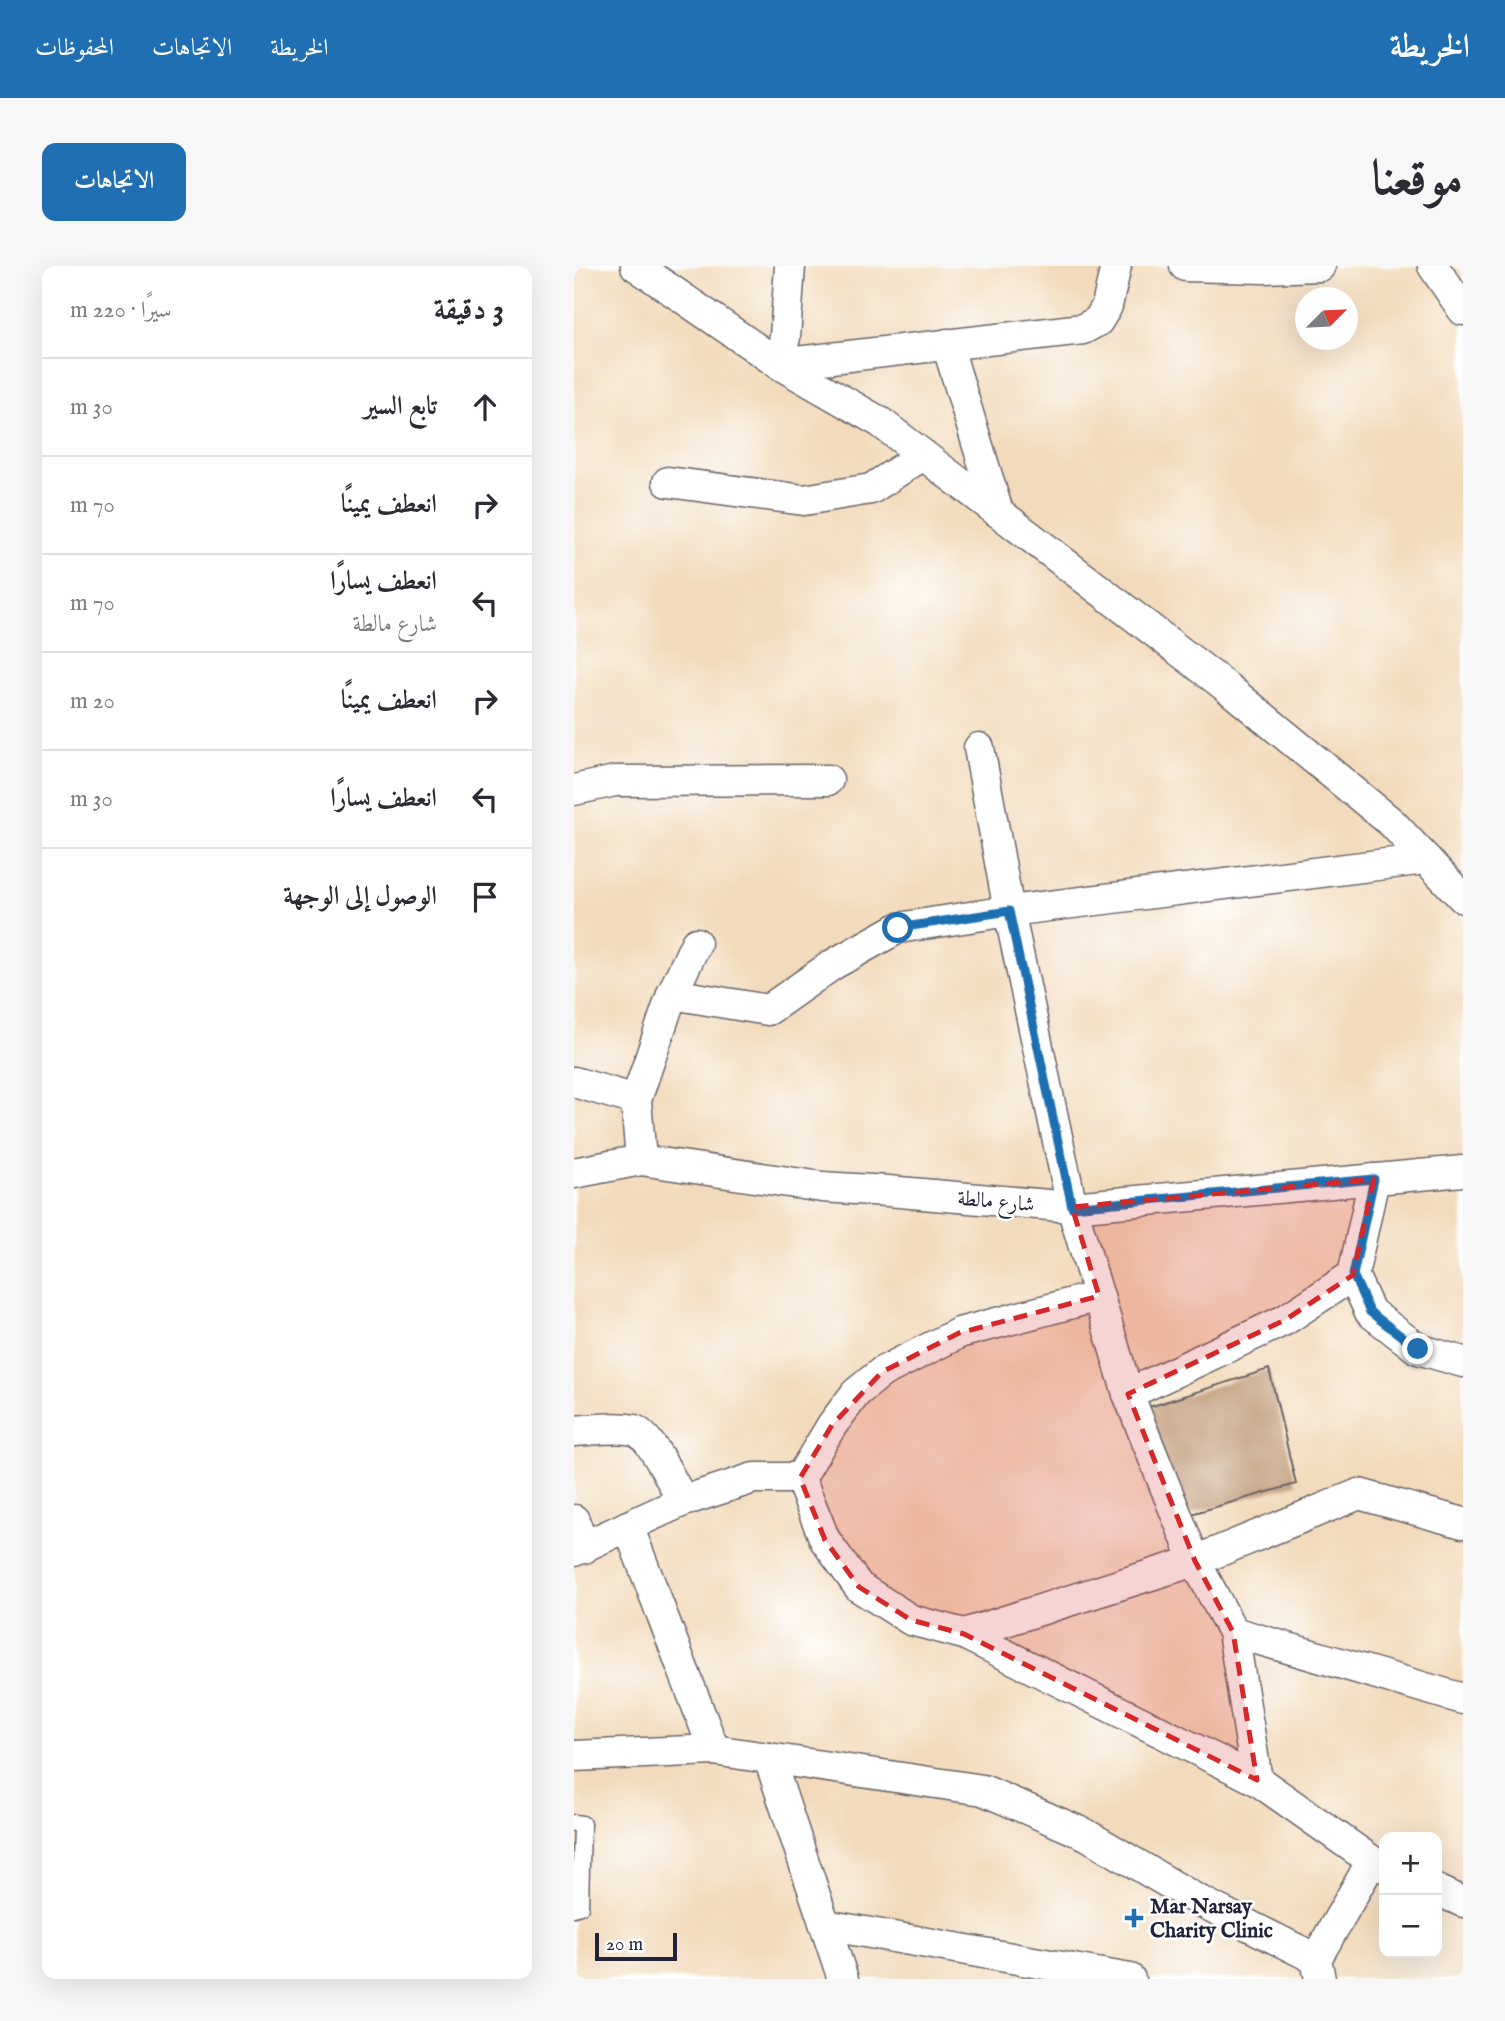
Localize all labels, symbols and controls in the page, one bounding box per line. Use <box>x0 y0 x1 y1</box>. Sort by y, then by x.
text: الخريطة <box>1390 27 1470 69</box>
text: المحفوظات <box>35 33 114 64</box>
text: الاتجاهات <box>152 33 232 64</box>
text: الخريطة <box>270 33 329 64</box>
button: الاتجاهات <box>42 143 186 221</box>
text: موقعنا <box>1371 150 1463 212</box>
north arrow <box>1295 287 1358 350</box>
text: 3 دقيقة <box>434 292 504 330</box>
text: سيرًا · 220 m <box>70 296 172 325</box>
icon: ahead <box>466 388 504 426</box>
text: تابع السير <box>363 390 437 423</box>
text: 30 m <box>70 393 113 422</box>
icon: right <box>466 486 504 524</box>
text: انعطف يمينًا <box>341 488 437 521</box>
text: 70 m <box>70 491 115 520</box>
text: انعطف يسارًا <box>330 565 437 598</box>
icon: left <box>466 584 504 622</box>
text: 70 m <box>70 589 115 618</box>
text: شارع مالطة <box>352 610 437 639</box>
icon: right <box>466 682 504 720</box>
text: انعطف يمينًا <box>341 684 437 717</box>
text: 20 m <box>70 687 115 716</box>
icon: left <box>466 780 504 818</box>
text: انعطف يسارًا <box>330 782 437 815</box>
text: 30 m <box>70 785 113 814</box>
icon: arrive <box>466 878 504 916</box>
text: الوصول إلى الوجهة <box>283 880 437 913</box>
route start <box>882 912 913 943</box>
street label: شارع مالطة <box>956 1186 1036 1222</box>
route end <box>1402 1333 1433 1364</box>
map controls <box>1379 1832 1442 1958</box>
button: + <box>1379 1832 1442 1895</box>
place label: Mar Narsay Charity Clinic <box>1150 1894 1273 1945</box>
button: − <box>1379 1895 1442 1958</box>
marker: Mar Narsay Charity Clinic <box>1124 1908 1144 1928</box>
scale bar <box>595 1930 677 1962</box>
text: 20 m <box>606 1933 643 1957</box>

